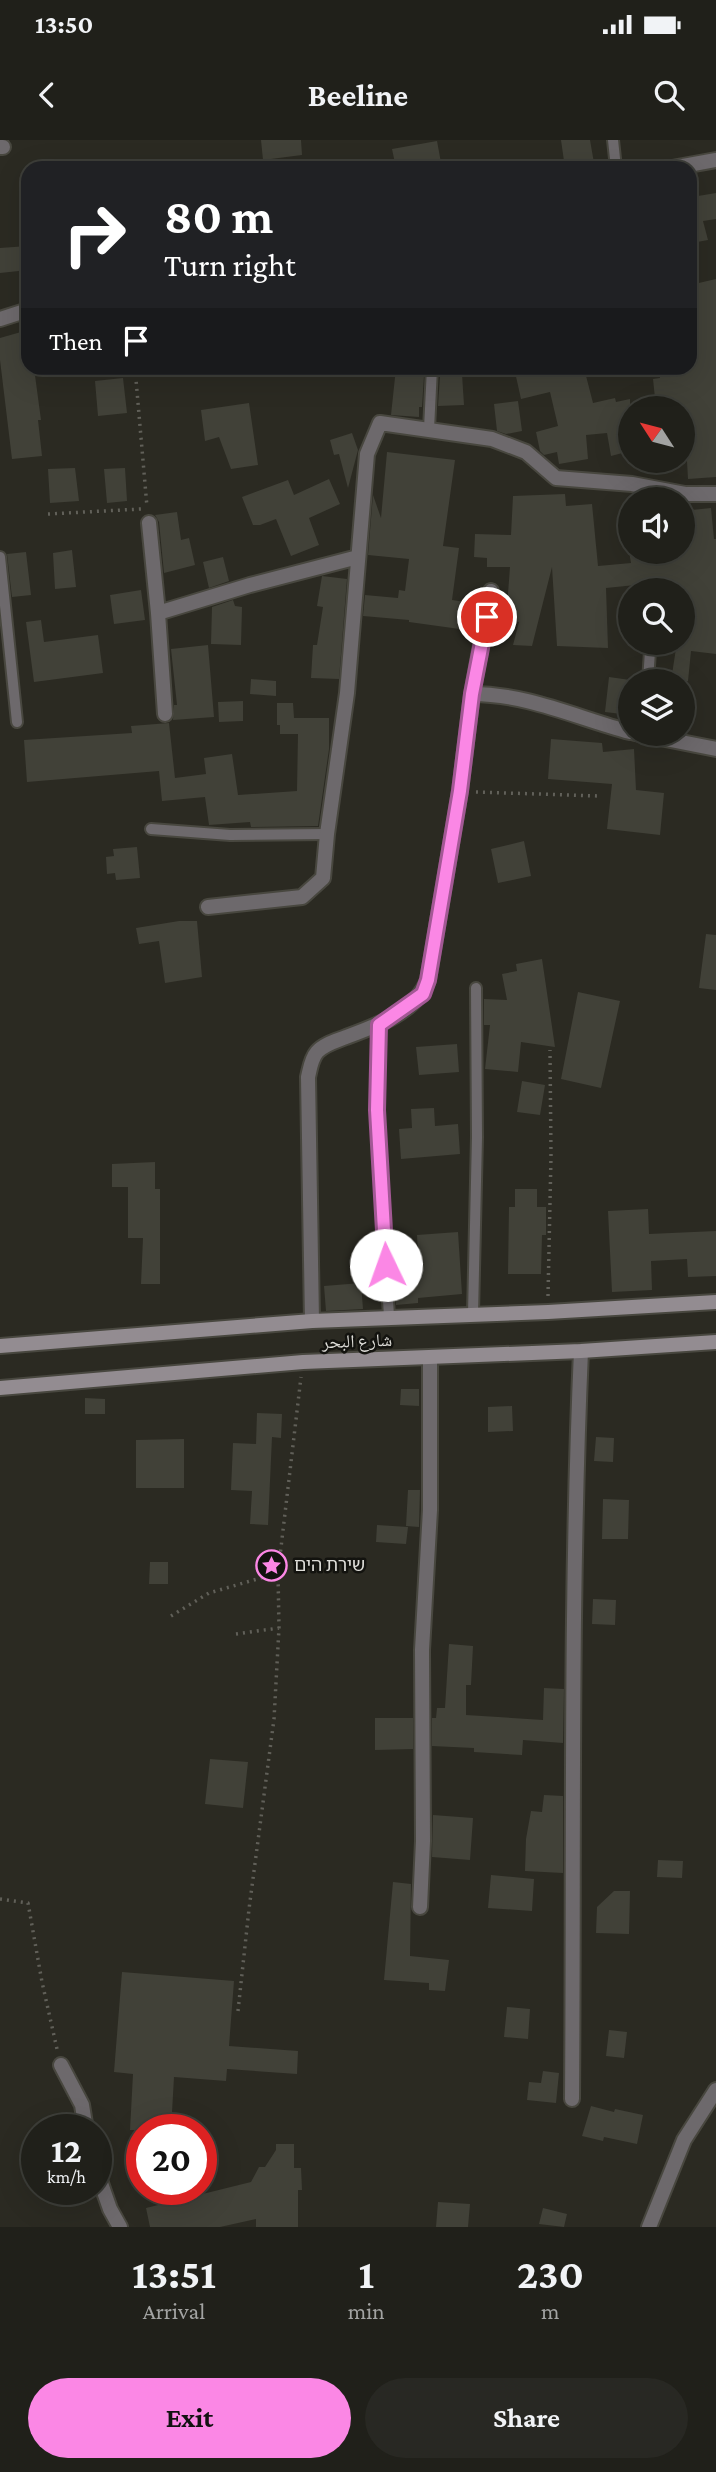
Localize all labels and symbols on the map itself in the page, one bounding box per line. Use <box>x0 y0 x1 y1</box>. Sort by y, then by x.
north arrow <box>618 396 695 472</box>
pin <box>457 587 517 647</box>
position arrow <box>349 1228 423 1302</box>
street label: شارع البحر <box>321 1330 392 1353</box>
place icon: שירת הים <box>254 1548 288 1582</box>
place label: שירת הים <box>294 1555 365 1575</box>
speed limit sign: 20 <box>126 2114 217 2205</box>

